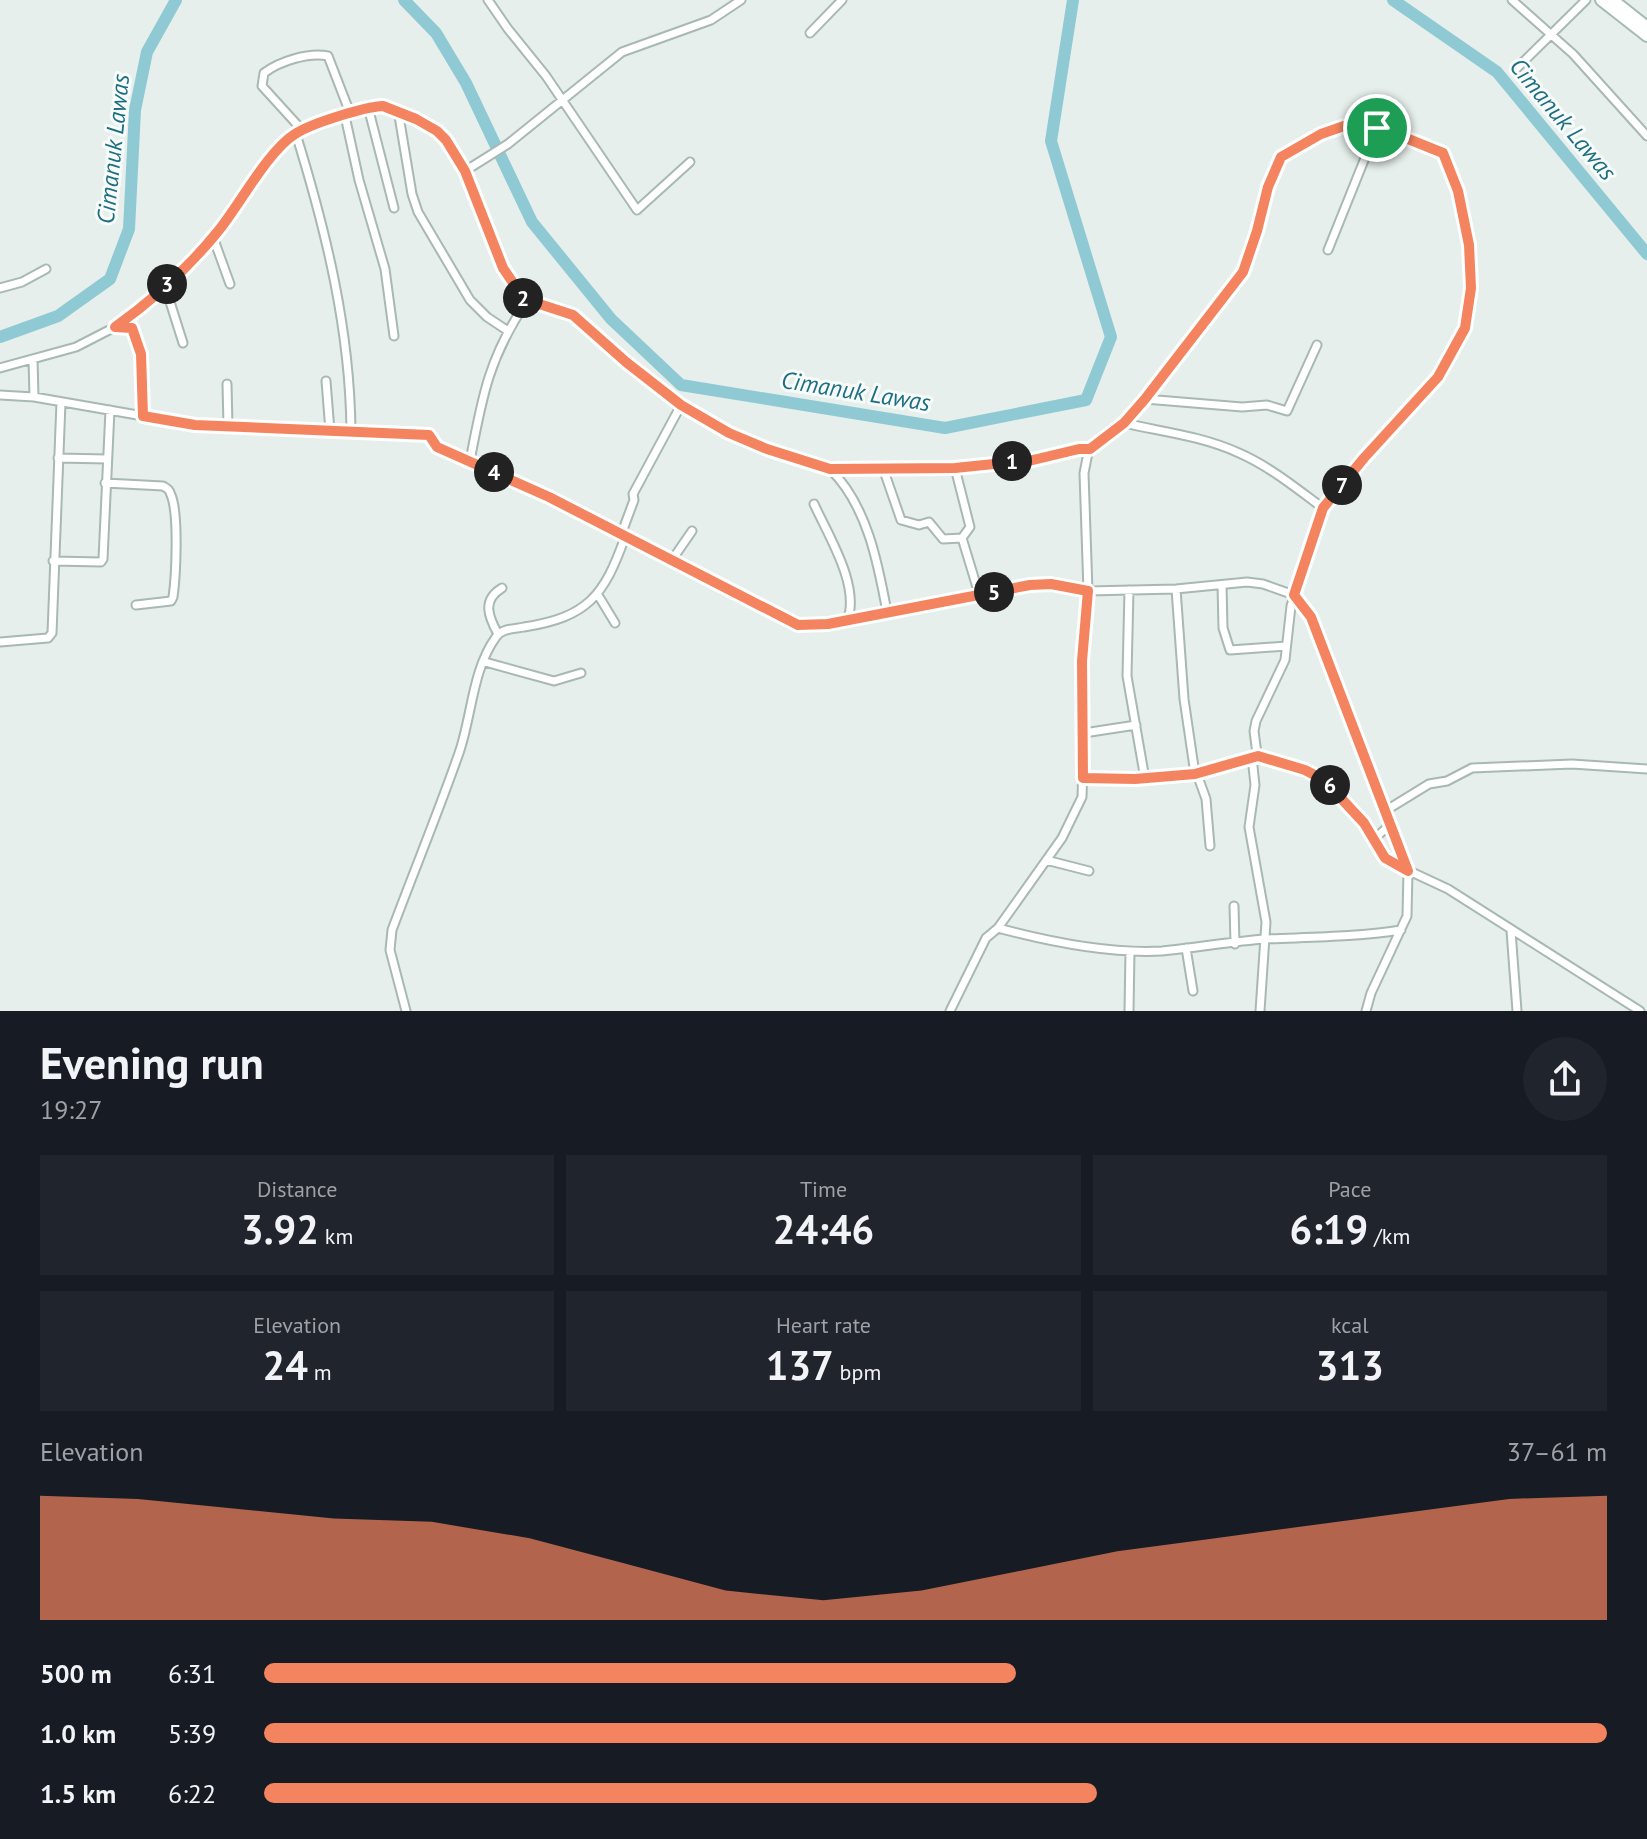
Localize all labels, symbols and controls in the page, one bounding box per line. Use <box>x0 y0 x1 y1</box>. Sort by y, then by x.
water label: Cimanuk Lawas <box>1503 51 1624 187</box>
water label: Cimanuk Lawas <box>90 72 136 225</box>
pin <box>1343 94 1411 162</box>
icon: arrive <box>1355 106 1399 150</box>
pin: 3 <box>147 264 187 304</box>
text: 3 <box>161 270 173 298</box>
pin: 2 <box>503 278 543 318</box>
text: 2 <box>517 284 529 312</box>
water label: Cimanuk Lawas <box>779 364 933 418</box>
pin: 1 <box>992 441 1032 481</box>
text: 1 <box>1006 447 1018 475</box>
pin: 4 <box>474 452 514 492</box>
text: 4 <box>488 458 500 486</box>
pin: 7 <box>1322 465 1362 505</box>
text: 7 <box>1336 471 1348 499</box>
pin: 5 <box>974 572 1014 612</box>
text: 5 <box>988 578 1000 606</box>
pin: 6 <box>1310 765 1350 805</box>
text: 6 <box>1324 771 1336 799</box>
text: Evening run <box>40 1034 264 1091</box>
button: share <box>1523 1037 1607 1121</box>
text: 19:27 <box>40 1093 102 1126</box>
text: Distance <box>257 1175 337 1203</box>
text: Time <box>800 1175 847 1203</box>
text: Pace <box>1328 1175 1371 1203</box>
text: 3.92 <box>241 1203 319 1255</box>
text: 24:46 <box>773 1203 874 1255</box>
text: 6:19 <box>1289 1203 1368 1255</box>
text: km <box>319 1222 353 1250</box>
text: /km <box>1368 1222 1410 1250</box>
text: Elevation <box>253 1311 341 1339</box>
text: Heart rate <box>776 1311 871 1339</box>
text: kcal <box>1331 1311 1369 1339</box>
text: 24 <box>263 1339 308 1391</box>
text: 137 <box>766 1339 834 1391</box>
text: 313 <box>1316 1339 1384 1391</box>
text: m <box>308 1358 332 1386</box>
text: bpm <box>834 1358 881 1386</box>
text: Elevation <box>40 1435 144 1468</box>
text: 37–61 m <box>1507 1435 1607 1468</box>
text: 500 m <box>40 1657 112 1690</box>
text: 6:31 <box>168 1657 216 1690</box>
text: 1.0 km <box>40 1717 116 1750</box>
text: 5:39 <box>168 1717 216 1750</box>
text: 1.5 km <box>40 1777 116 1810</box>
text: 6:22 <box>168 1777 216 1810</box>

